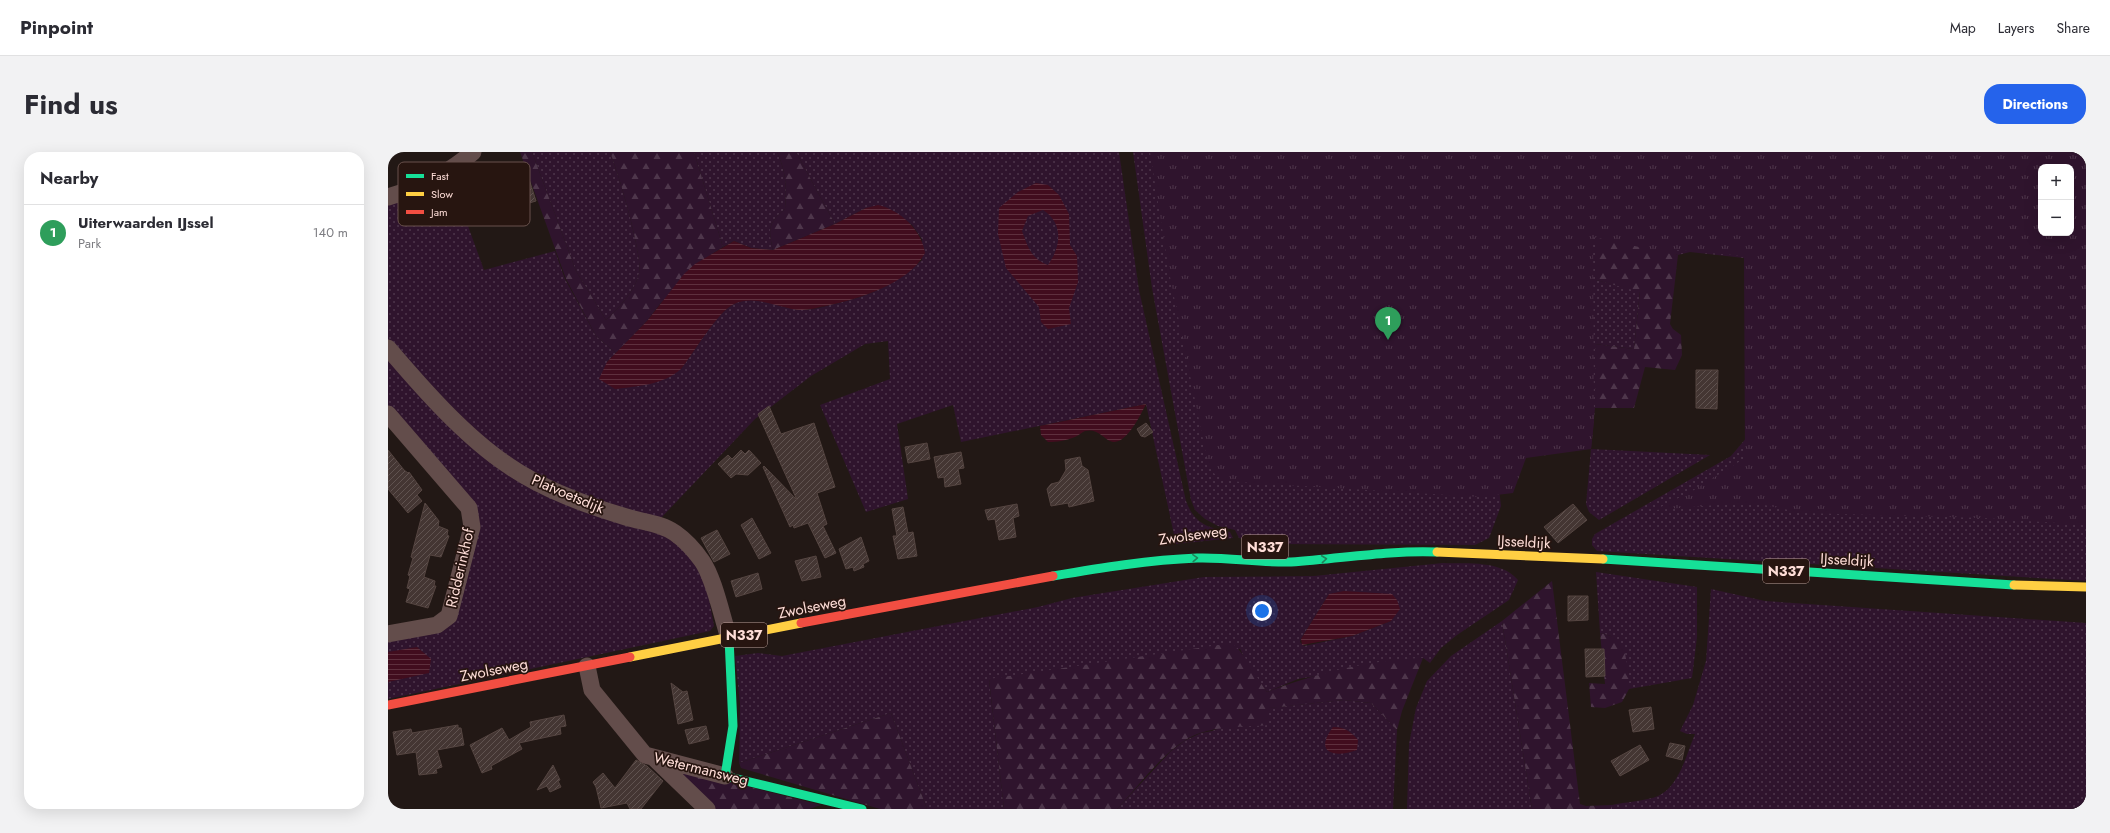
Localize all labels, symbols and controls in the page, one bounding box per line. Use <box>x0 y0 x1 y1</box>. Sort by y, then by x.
text: Pinpoint <box>20 14 93 41</box>
text: Map <box>1950 18 1976 38</box>
text: Layers <box>1998 18 2034 38</box>
text: Share <box>2056 18 2090 38</box>
text: Find us <box>24 84 118 125</box>
button: Directions <box>1984 84 2086 124</box>
legend <box>398 162 530 226</box>
map controls <box>2038 164 2074 236</box>
button: + <box>2038 164 2074 200</box>
text: Nearby <box>40 166 98 190</box>
text: Fast <box>431 168 449 184</box>
text: Slow <box>431 186 453 202</box>
button: − <box>2038 200 2074 236</box>
text: Jam <box>429 204 448 220</box>
text: Uiterwaarden IJssel <box>78 212 213 234</box>
text: 1 <box>50 223 56 242</box>
text: 140 m <box>313 223 348 242</box>
text: Park <box>78 234 101 253</box>
pin: 1 <box>1375 307 1401 340</box>
street label: Platvoetsdijk <box>528 469 608 519</box>
street label: Zwolseweg <box>1157 519 1229 551</box>
street label: Ridderinkhof <box>440 525 480 610</box>
street label: IJsseldijk <box>1497 530 1552 554</box>
road number: N337 <box>1242 535 1288 559</box>
street label: IJsseldijk <box>1820 548 1875 572</box>
one-way arrow <box>1192 554 1198 563</box>
one-way arrow <box>1321 555 1327 564</box>
road number: N337 <box>1763 559 1809 583</box>
street label: Zwolseweg <box>776 590 848 624</box>
your location <box>1252 601 1272 621</box>
road number: N337 <box>721 623 767 647</box>
street label: Zwolseweg <box>458 653 530 687</box>
street label: Wetermansweg <box>651 747 751 791</box>

